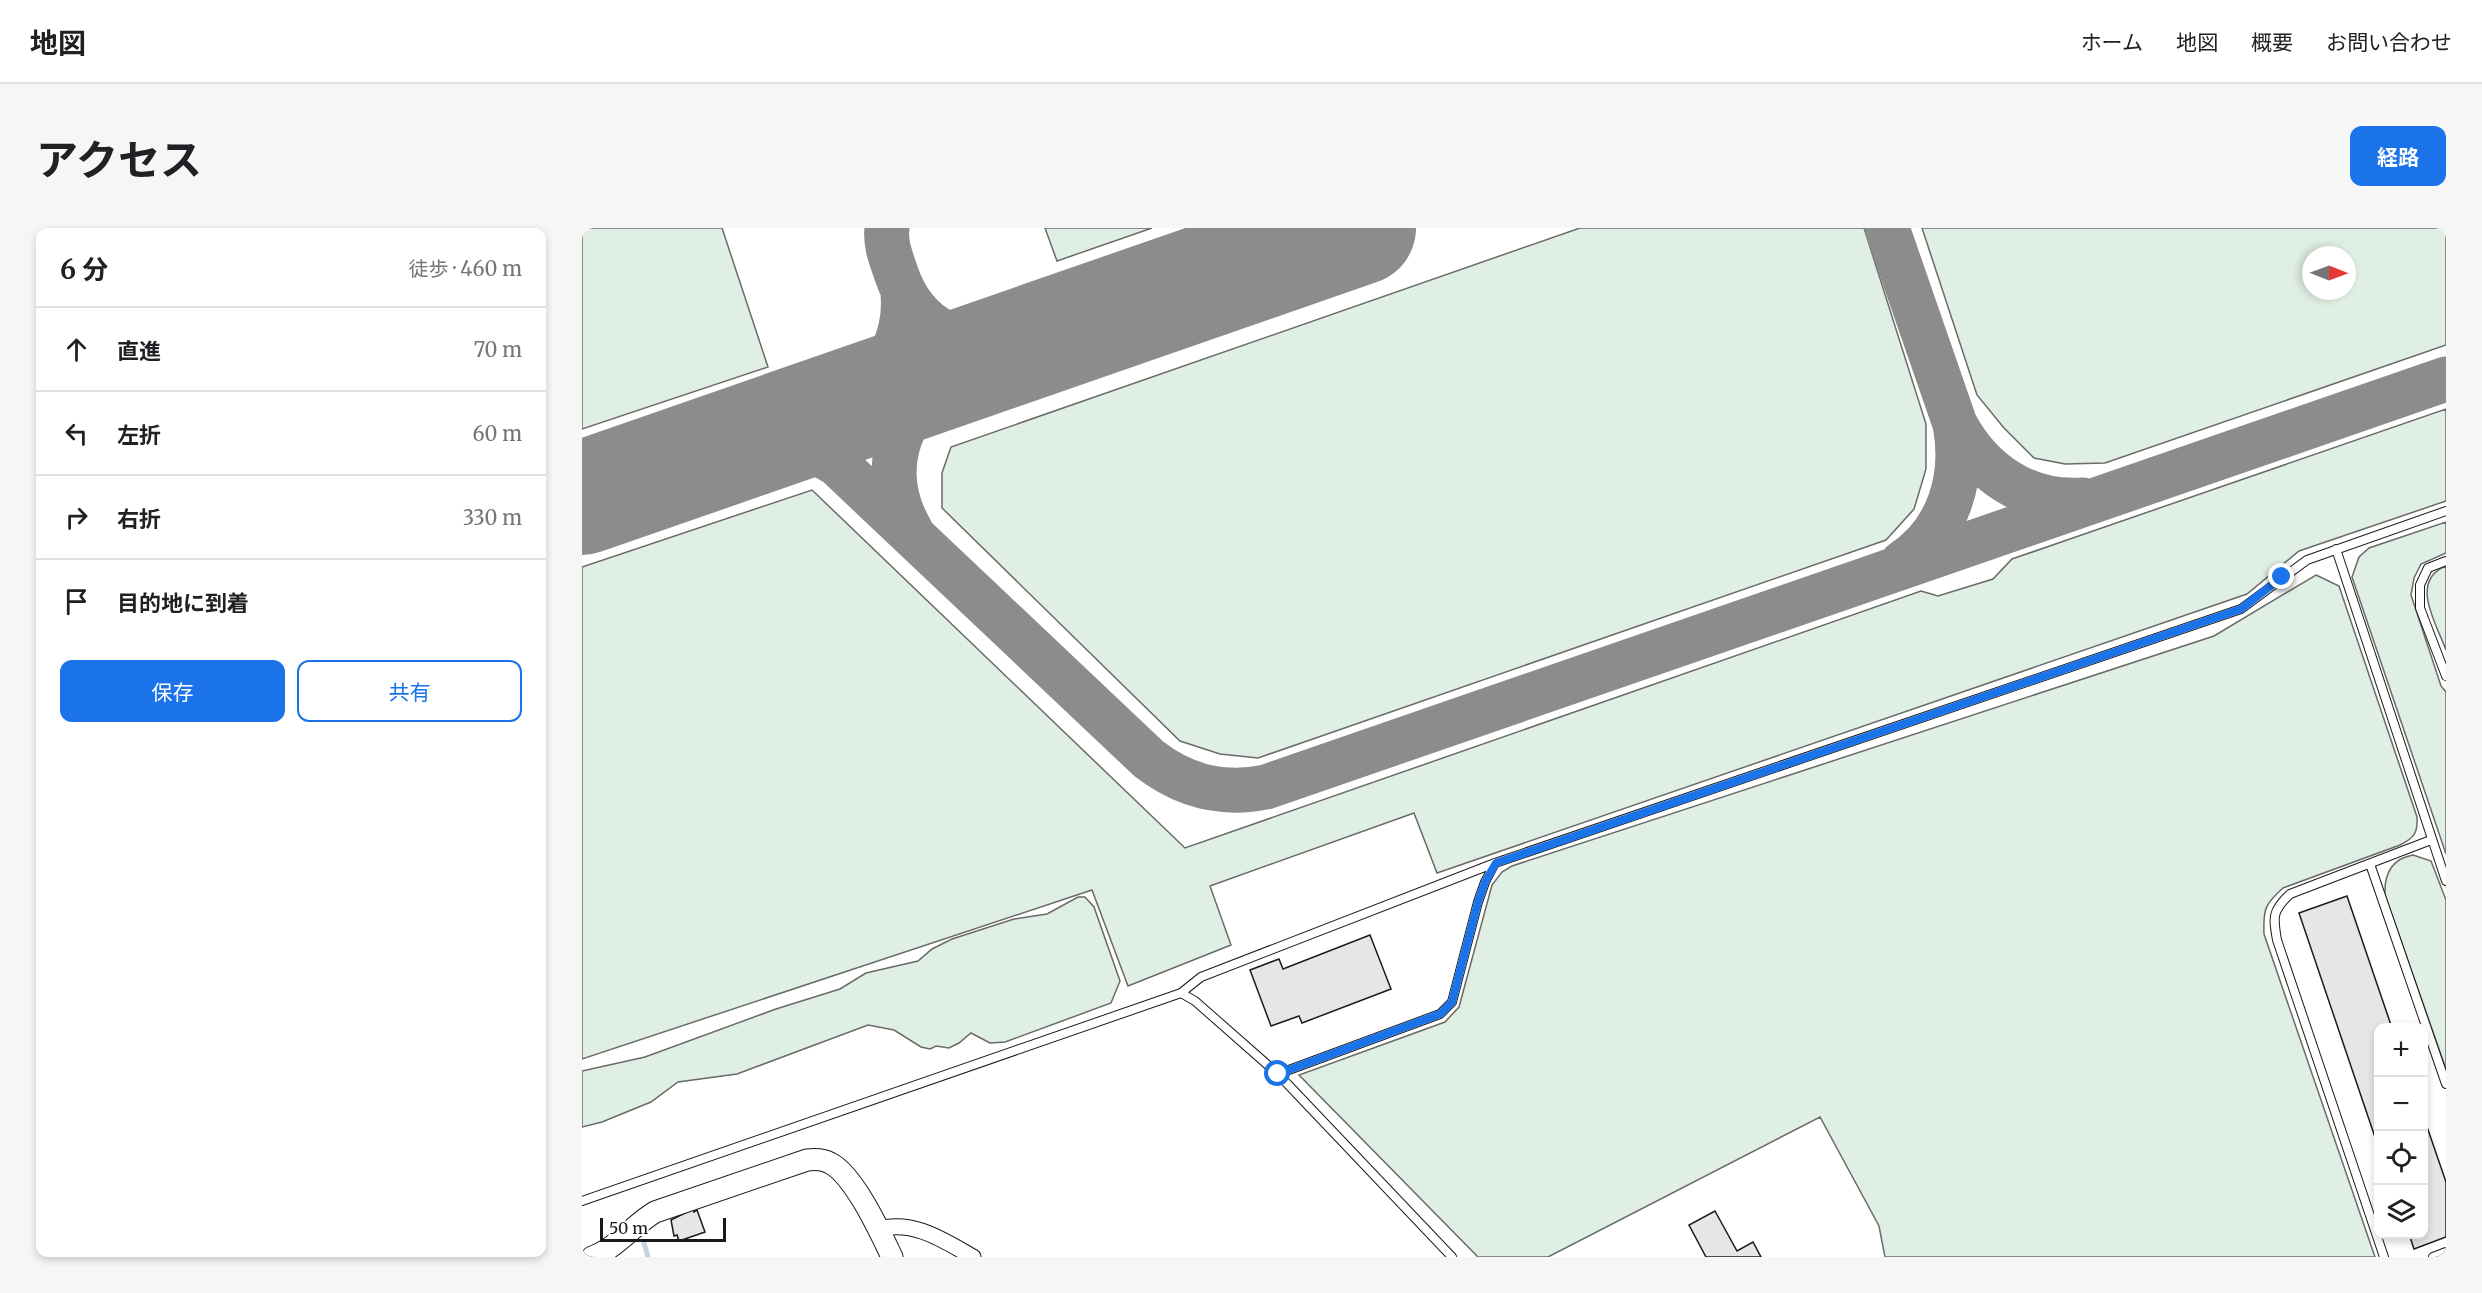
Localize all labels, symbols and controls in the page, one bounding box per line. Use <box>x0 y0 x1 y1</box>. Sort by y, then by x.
text: 地図 <box>30 25 86 61</box>
text: ホーム <box>2081 29 2143 56</box>
text: 地図 <box>2176 29 2218 56</box>
text: 概要 <box>2251 29 2293 56</box>
text: お問い合わせ <box>2326 29 2452 56</box>
button: 経路 <box>2350 126 2446 186</box>
text: アクセス <box>36 134 202 186</box>
north arrow <box>2302 246 2356 300</box>
text: 6 分 <box>60 253 108 286</box>
text: 徒歩 · 460 m <box>409 256 522 281</box>
icon: ahead <box>60 333 93 366</box>
text: 直進 <box>117 337 161 365</box>
text: 70 m <box>474 337 522 362</box>
icon: left <box>60 417 93 450</box>
text: 左折 <box>117 421 161 449</box>
text: 60 m <box>472 421 522 446</box>
icon: right <box>60 501 93 534</box>
text: 右折 <box>117 505 161 533</box>
text: 330 m <box>463 505 522 530</box>
route end <box>2268 563 2294 589</box>
icon: arrive <box>60 585 93 618</box>
text: 目的地に到着 <box>117 589 249 617</box>
button: 保存 <box>60 660 285 722</box>
button: 共有 <box>297 660 522 722</box>
map controls <box>2374 1023 2428 1239</box>
button: + <box>2374 1023 2428 1077</box>
route start <box>1264 1060 1290 1086</box>
button: − <box>2374 1077 2428 1131</box>
button: locate <box>2374 1131 2428 1185</box>
button: layers <box>2374 1185 2428 1239</box>
scale bar <box>600 1215 726 1242</box>
text: 50 m <box>609 1218 648 1238</box>

